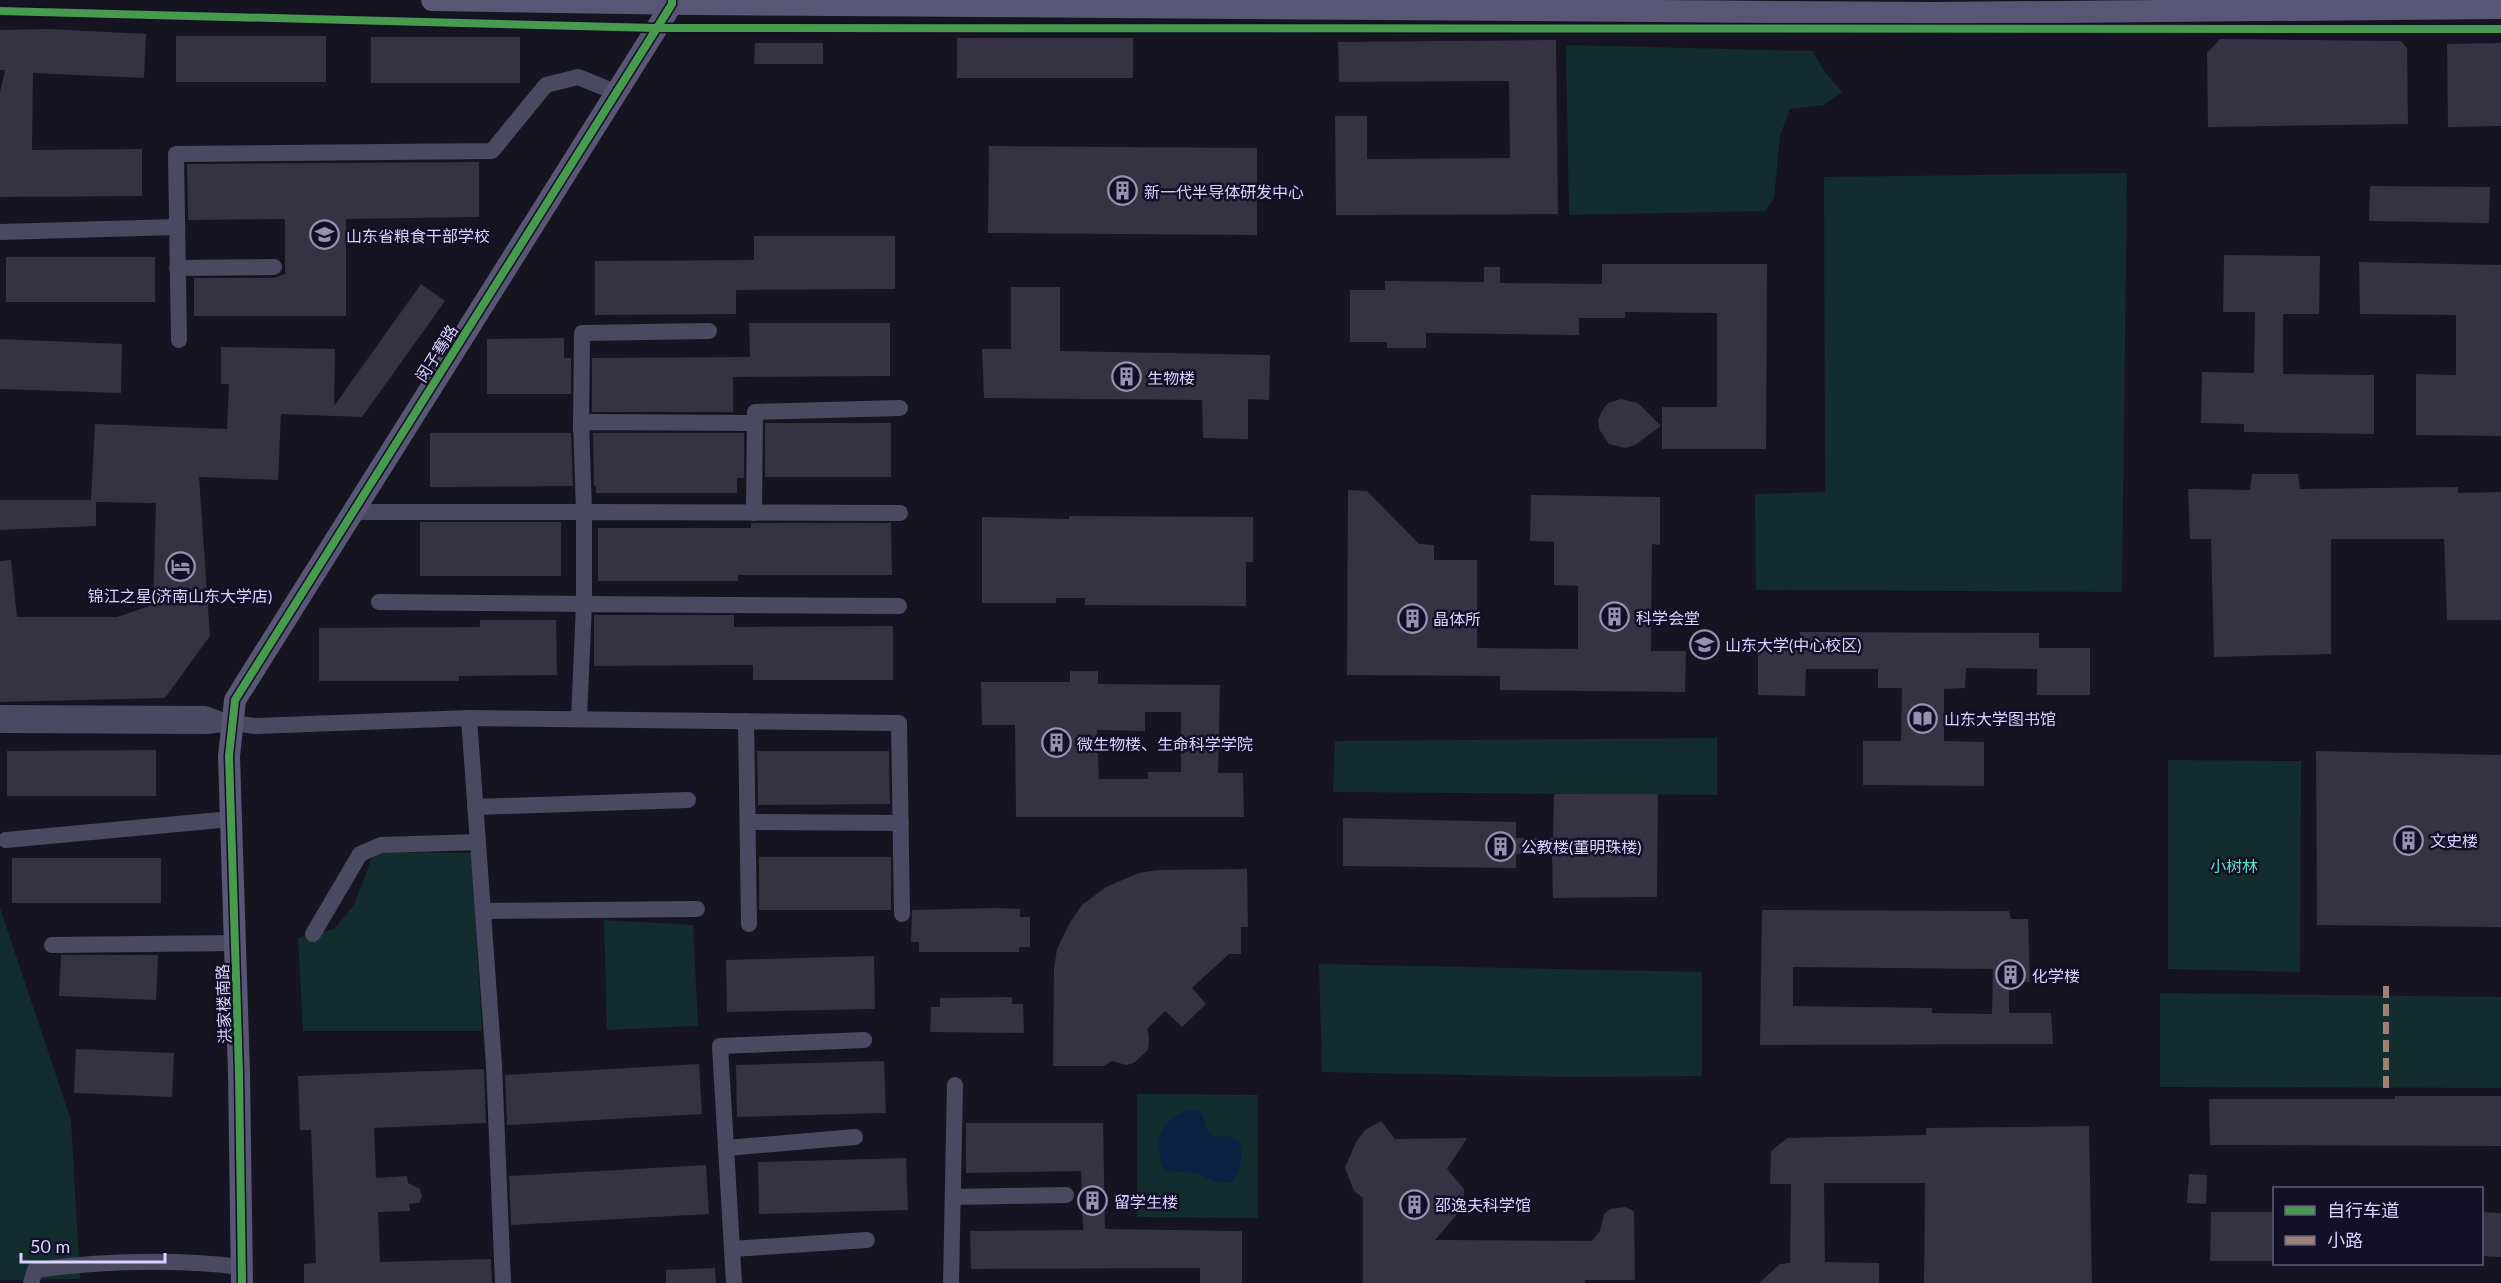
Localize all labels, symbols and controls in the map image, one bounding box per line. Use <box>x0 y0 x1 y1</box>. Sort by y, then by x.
building icon: 新一代半导体研发中心 <box>1107 175 1139 207</box>
place label: 新一代半导体研发中心 <box>1144 182 1304 201</box>
school or university icon: 山东省粮食干部学校 <box>309 219 341 251</box>
place label: 山东省粮食干部学校 <box>346 226 490 245</box>
street label: 闵子骞路 <box>411 321 461 385</box>
building icon: 生物楼 <box>1110 361 1142 393</box>
place label: 生物楼 <box>1147 368 1195 387</box>
hotel icon: 锦江之星(济南山东大学店) <box>164 551 196 583</box>
place label: 锦江之星(济南山东大学店) <box>88 586 272 605</box>
building icon: 科学会堂 <box>1599 601 1631 633</box>
building icon: 晶体所 <box>1396 602 1428 634</box>
place label: 科学会堂 <box>1636 608 1700 627</box>
place label: 晶体所 <box>1433 609 1481 628</box>
school or university icon: 山东大学(中心校区) <box>1688 628 1720 660</box>
place label: 山东大学(中心校区) <box>1725 635 1862 654</box>
library icon: 山东大学图书馆 <box>1907 702 1939 734</box>
place label: 山东大学图书馆 <box>1944 709 2056 728</box>
building icon: 微生物楼、生命科学学院 <box>1040 727 1072 759</box>
place label: 微生物楼、生命科学学院 <box>1077 734 1253 753</box>
building icon: 文史楼 <box>2393 824 2425 856</box>
building icon: 公教楼(董明珠楼) <box>1484 830 1516 862</box>
place label: 文史楼 <box>2430 831 2478 850</box>
place label: 公教楼(董明珠楼) <box>1521 837 1642 856</box>
park label: 小树林 <box>2210 856 2258 875</box>
building icon: 化学楼 <box>1995 959 2027 991</box>
street label: 洪家楼南路 <box>212 964 234 1044</box>
place label: 化学楼 <box>2032 966 2080 985</box>
building icon: 留学生楼 <box>1077 1185 1109 1217</box>
legend <box>2273 1187 2483 1265</box>
building icon: 邵逸夫科学馆 <box>1398 1188 1430 1220</box>
place label: 留学生楼 <box>1114 1192 1178 1211</box>
place label: 邵逸夫科学馆 <box>1435 1195 1531 1214</box>
text: 自行车道 <box>2327 1199 2399 1221</box>
scale bar <box>21 1226 165 1264</box>
text: 小路 <box>2327 1229 2363 1251</box>
text: 50 m <box>30 1235 70 1257</box>

